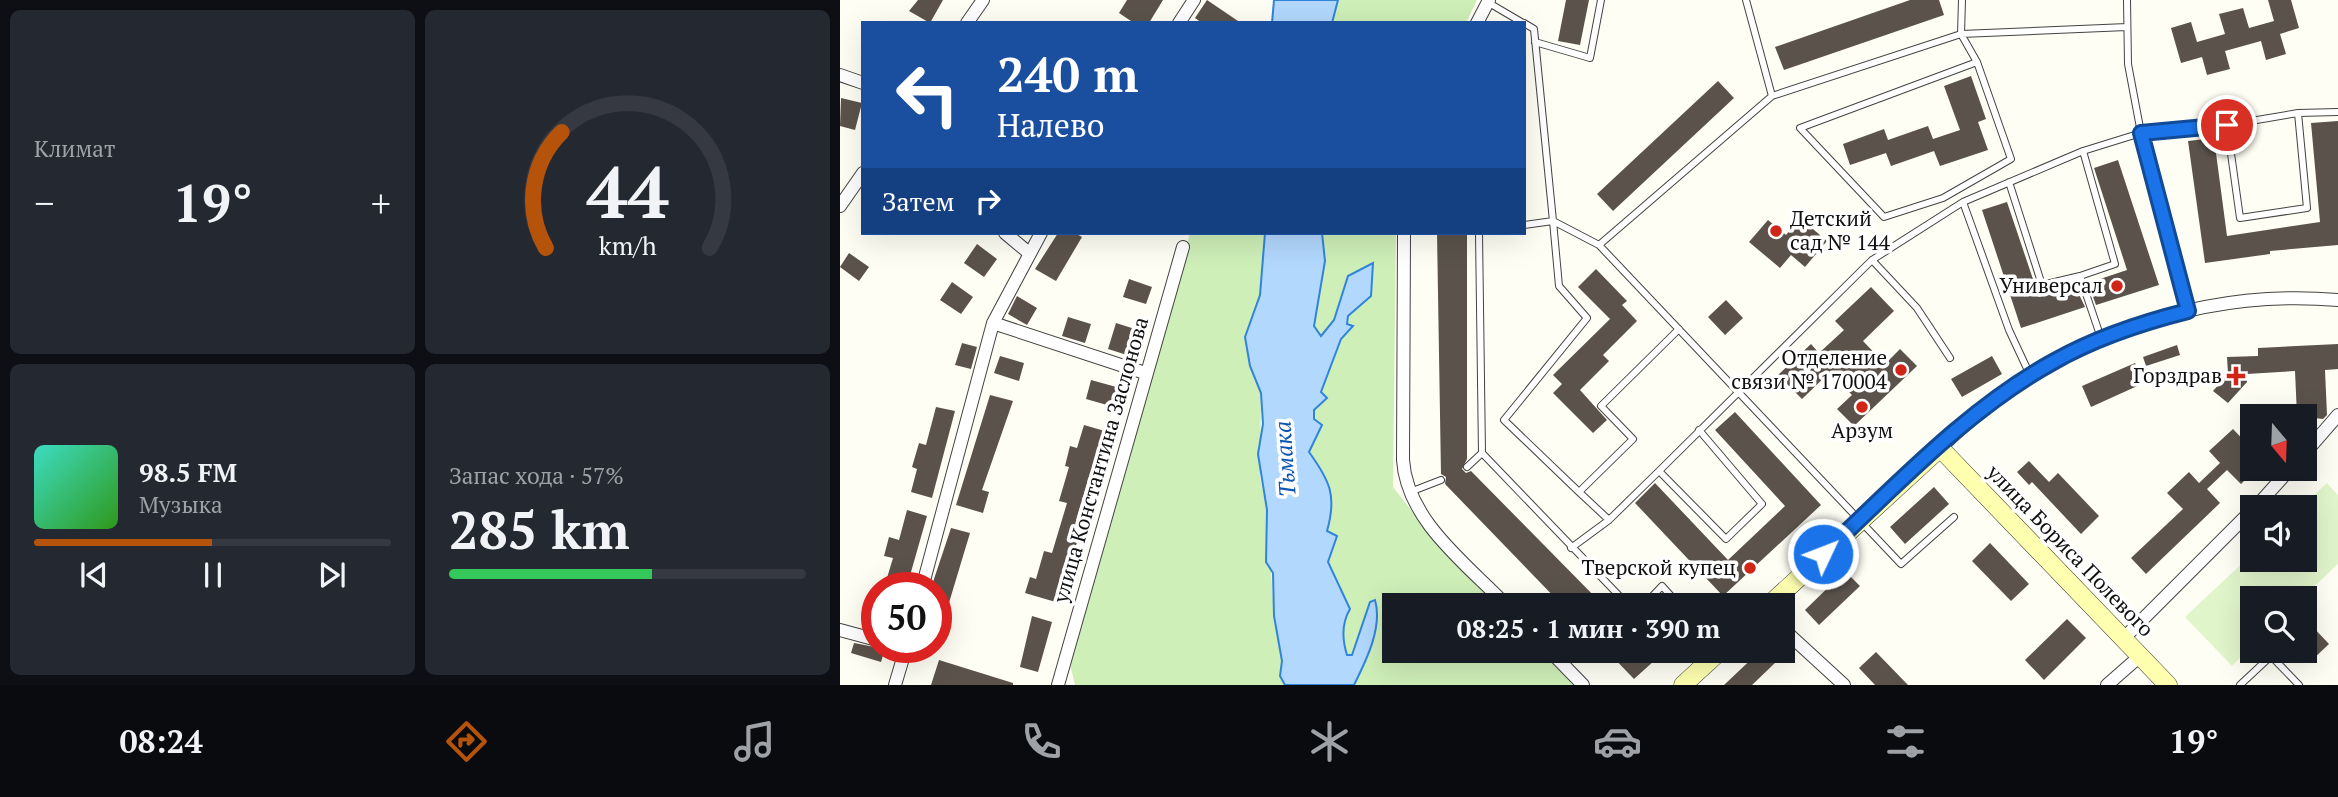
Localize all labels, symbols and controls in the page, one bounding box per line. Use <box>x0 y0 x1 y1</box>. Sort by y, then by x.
text: 240 m <box>997 41 1139 106</box>
icon: left <box>882 49 973 140</box>
pin <box>2197 95 2257 155</box>
text: Налево <box>997 104 1105 146</box>
icon: arrive <box>2208 106 2246 144</box>
text: Климат <box>34 133 115 164</box>
text: 44 <box>586 142 669 239</box>
text: 19° <box>172 168 253 237</box>
text: − <box>34 178 54 228</box>
text: + <box>371 178 391 228</box>
icon: right <box>969 182 1007 220</box>
text: Затем <box>882 184 955 218</box>
place label: Детский сад № 144 <box>1790 204 1891 256</box>
marker: Детский сад № 144 <box>1768 223 1784 239</box>
text: km/h <box>599 229 657 262</box>
place label: Универсал <box>1999 271 2103 299</box>
marker: Универсал <box>2109 278 2125 294</box>
street label: улица Константина Заслонова <box>1045 313 1154 607</box>
place label: Отделение связи № 170004 <box>1731 343 1888 395</box>
place label: Горздрав <box>2133 361 2222 389</box>
marker: Отделение связи № 170004 <box>1893 362 1909 378</box>
marker: Горздрав <box>2228 368 2244 384</box>
marker: Арзум <box>1854 399 1870 415</box>
north arrow <box>2240 404 2317 481</box>
map controls <box>2240 404 2317 663</box>
place label: Арзум <box>1831 416 1893 444</box>
water label: Тьмака <box>1266 420 1303 498</box>
text: 98.5 FM <box>139 455 237 489</box>
street label: улица Бориса Полевого <box>1980 458 2160 642</box>
text: Запас хода · 57% <box>449 460 624 491</box>
text: Музыка <box>139 489 223 520</box>
text: 285 km <box>449 495 630 564</box>
button: sound <box>2240 495 2317 572</box>
position arrow <box>1786 517 1860 591</box>
place label: Тверской купец <box>1581 553 1736 581</box>
icon: previous <box>75 556 113 594</box>
icon: pause <box>194 556 232 594</box>
icon: next <box>313 556 351 594</box>
marker: Тверской купец <box>1742 560 1758 576</box>
speed limit sign: 50 <box>861 572 952 663</box>
button: search <box>2240 586 2317 663</box>
text: 08:25 · 1 мин · 390 m <box>1457 611 1720 645</box>
icon: directions <box>442 717 491 766</box>
icon: music <box>730 717 779 766</box>
icon: phone <box>1017 717 1066 766</box>
icon: climate <box>1305 717 1354 766</box>
icon: car <box>1593 717 1642 766</box>
icon: filters <box>1881 717 1930 766</box>
text: 08:24 <box>119 720 203 762</box>
text: 19° <box>2169 720 2218 762</box>

